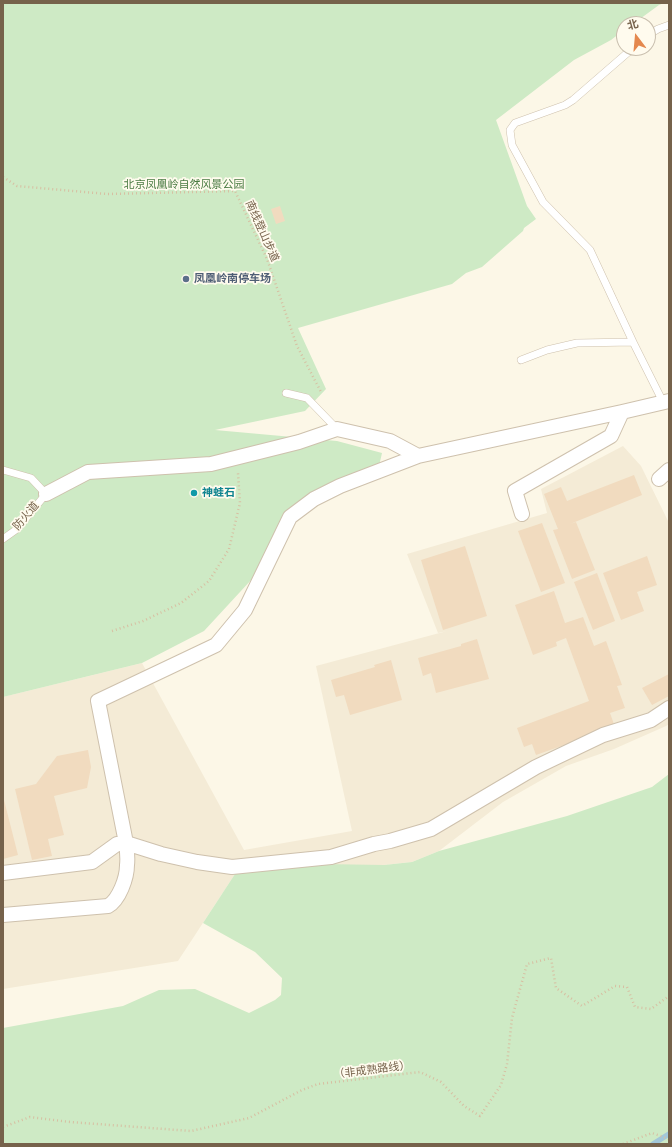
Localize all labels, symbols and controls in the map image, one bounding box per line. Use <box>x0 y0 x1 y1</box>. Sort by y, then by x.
north arrow <box>616 16 656 56</box>
text: 北 <box>626 17 640 33</box>
park label: 北京凤凰岭自然风景公园 <box>124 178 244 192</box>
street label: 南线登山步道 <box>243 198 281 264</box>
place label: 凤凰岭南停车场 <box>194 272 271 286</box>
marker: 凤凰岭南停车场 <box>181 274 191 284</box>
place label: 神蛙石 <box>202 486 235 500</box>
marker: 神蛙石 <box>189 488 199 498</box>
street label: 防火道 <box>10 499 42 533</box>
street label: （非成熟路线） <box>333 1059 411 1081</box>

